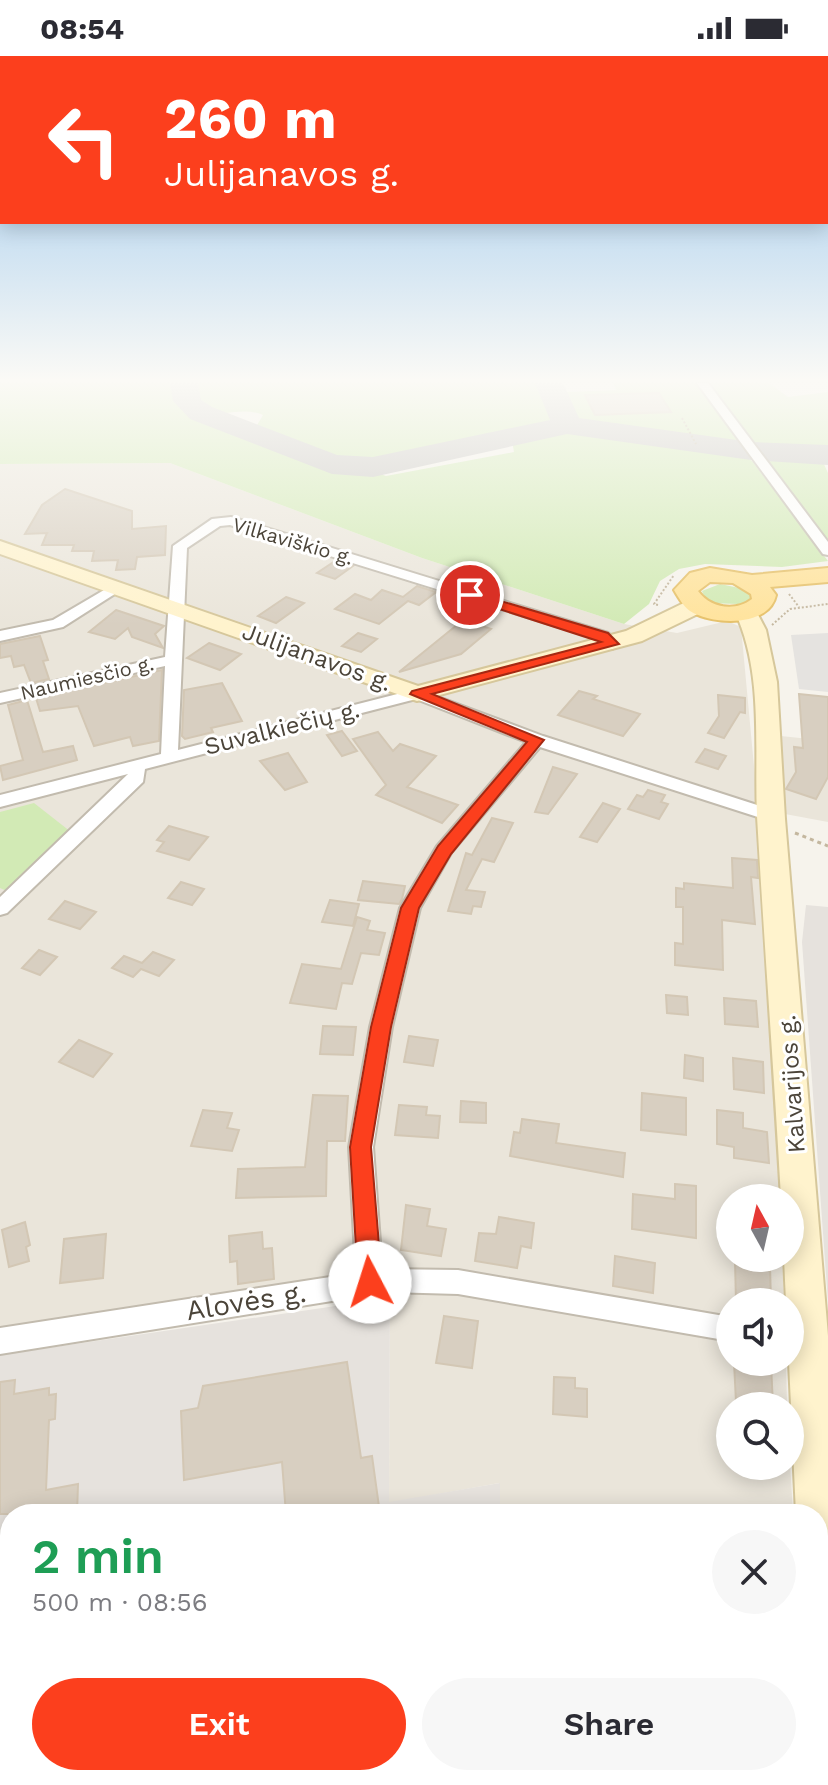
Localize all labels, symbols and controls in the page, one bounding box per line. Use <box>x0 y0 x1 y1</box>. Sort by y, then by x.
text: 08:54 <box>40 11 124 46</box>
text: 260 m <box>164 86 337 152</box>
icon: left <box>32 88 136 192</box>
text: Julijanavos g. <box>164 153 399 195</box>
street label: Vilkaviškio g. <box>230 512 356 570</box>
pin <box>436 561 504 629</box>
icon: arrive <box>448 573 492 617</box>
street label: Julijanavos g. <box>239 617 395 697</box>
street label: Naumiesčio g. <box>18 651 156 705</box>
street label: Suvalkiečių g. <box>201 695 363 761</box>
street label: Kalvarijos g. <box>773 1014 811 1154</box>
north arrow <box>716 1184 804 1272</box>
map controls <box>716 1184 804 1480</box>
position arrow <box>328 1240 412 1324</box>
street label: Alovės g. <box>184 1276 309 1327</box>
button: sound <box>716 1288 804 1376</box>
button: search <box>716 1392 804 1480</box>
text: 2 min <box>32 1528 164 1585</box>
button: close <box>712 1530 796 1614</box>
text: 500 m · 08:56 <box>32 1587 208 1617</box>
button: Exit <box>32 1678 406 1770</box>
button: Share <box>422 1678 796 1770</box>

